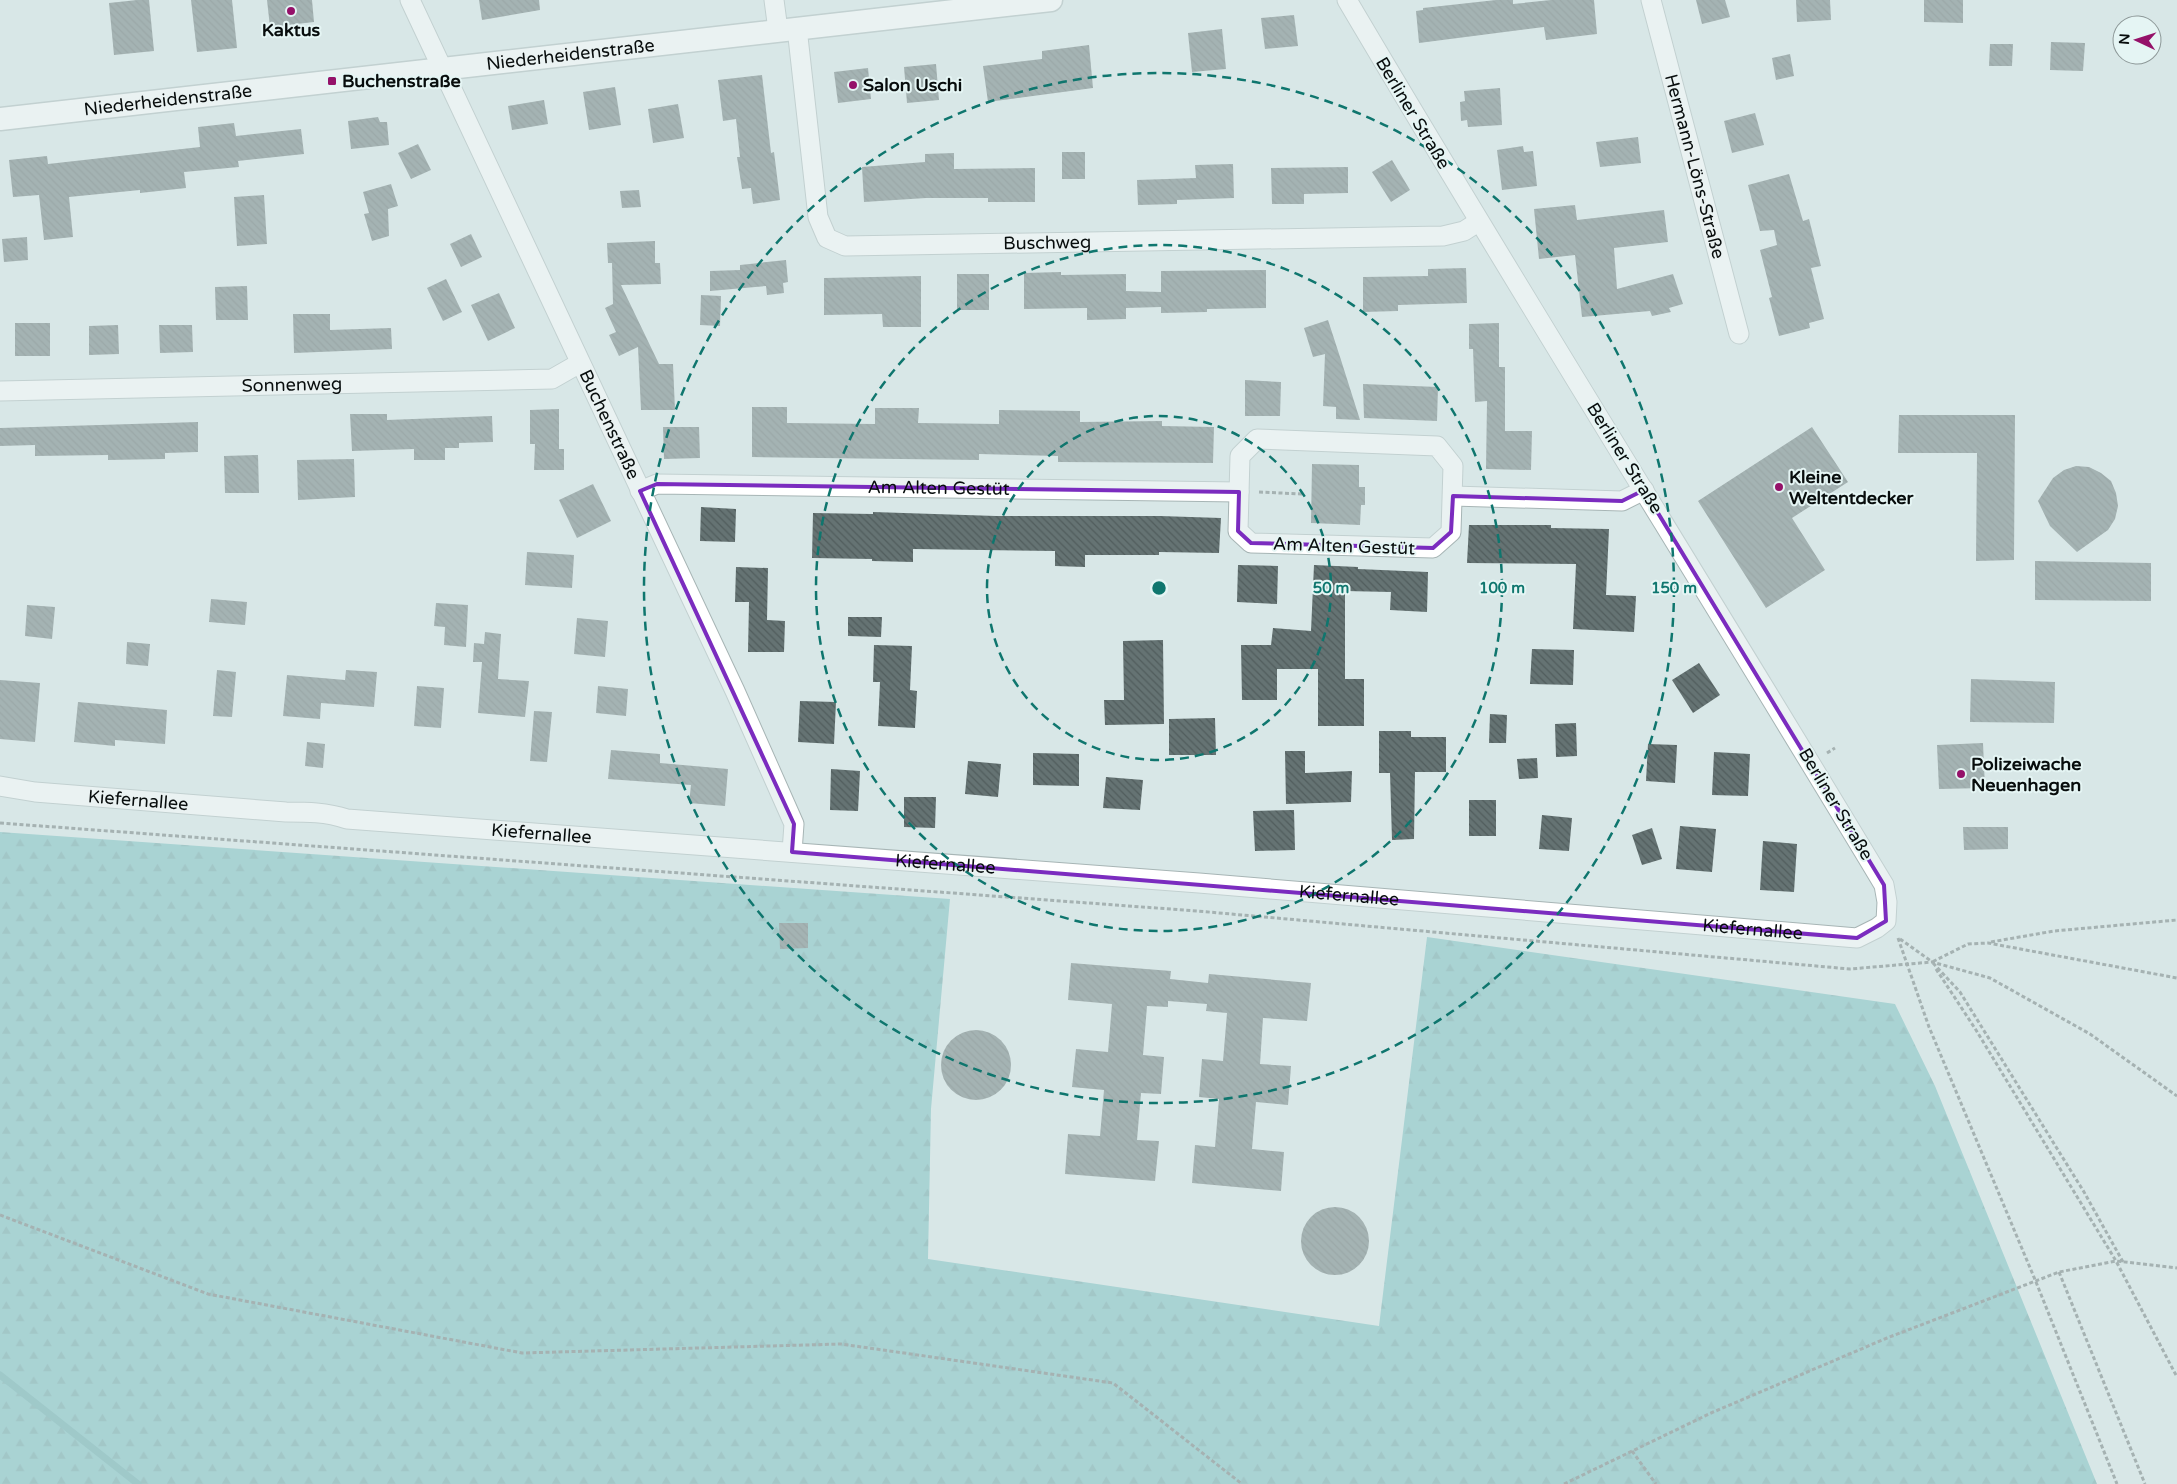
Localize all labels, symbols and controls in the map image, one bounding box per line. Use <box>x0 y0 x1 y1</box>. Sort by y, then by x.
marker: Kaktus <box>285 5 297 17</box>
north arrow <box>2112 15 2162 65</box>
place label: Kaktus <box>262 19 321 41</box>
text: N <box>2116 33 2133 45</box>
street label: Niederheidenstraße <box>485 34 656 75</box>
street label: Berliner Straße <box>1371 53 1455 173</box>
place label: Buchenstraße <box>342 70 461 92</box>
street label: Hermann-Löns-Straße <box>1660 72 1730 261</box>
place label: Salon Uschi <box>863 74 962 96</box>
marker: Buchenstraße <box>326 75 338 87</box>
marker: Salon Uschi <box>847 79 859 91</box>
street label: Niederheidenstraße <box>83 80 253 120</box>
street label: Buschweg <box>1003 231 1091 254</box>
street label: Buchenstraße <box>574 366 645 483</box>
street label: Sonnenweg <box>241 373 343 397</box>
street label: Berliner Straße <box>1582 398 1668 518</box>
place label: Kleine Weltentdecker <box>1789 466 1914 509</box>
street label: Am Alten Gestüt <box>867 476 1010 500</box>
marker: Kleine Weltentdecker <box>1773 481 1785 493</box>
street label: Am Alten Gestüt <box>1273 533 1415 559</box>
centre of rings <box>1150 579 1168 597</box>
text: 50 m <box>1313 579 1349 597</box>
text: 100 m <box>1479 579 1525 597</box>
text: 150 m <box>1651 579 1697 597</box>
street label: Berliner Straße <box>1794 744 1878 864</box>
place label: Polizeiwache Neuenhagen <box>1971 753 2081 796</box>
marker: Polizeiwache Neuenhagen <box>1955 768 1967 780</box>
street label: Kiefernallee <box>87 785 189 815</box>
street label: Kiefernallee <box>490 819 592 848</box>
street label: Kiefernallee <box>894 849 996 879</box>
street label: Kiefernallee <box>1298 880 1400 911</box>
street label: Kiefernallee <box>1702 914 1804 944</box>

